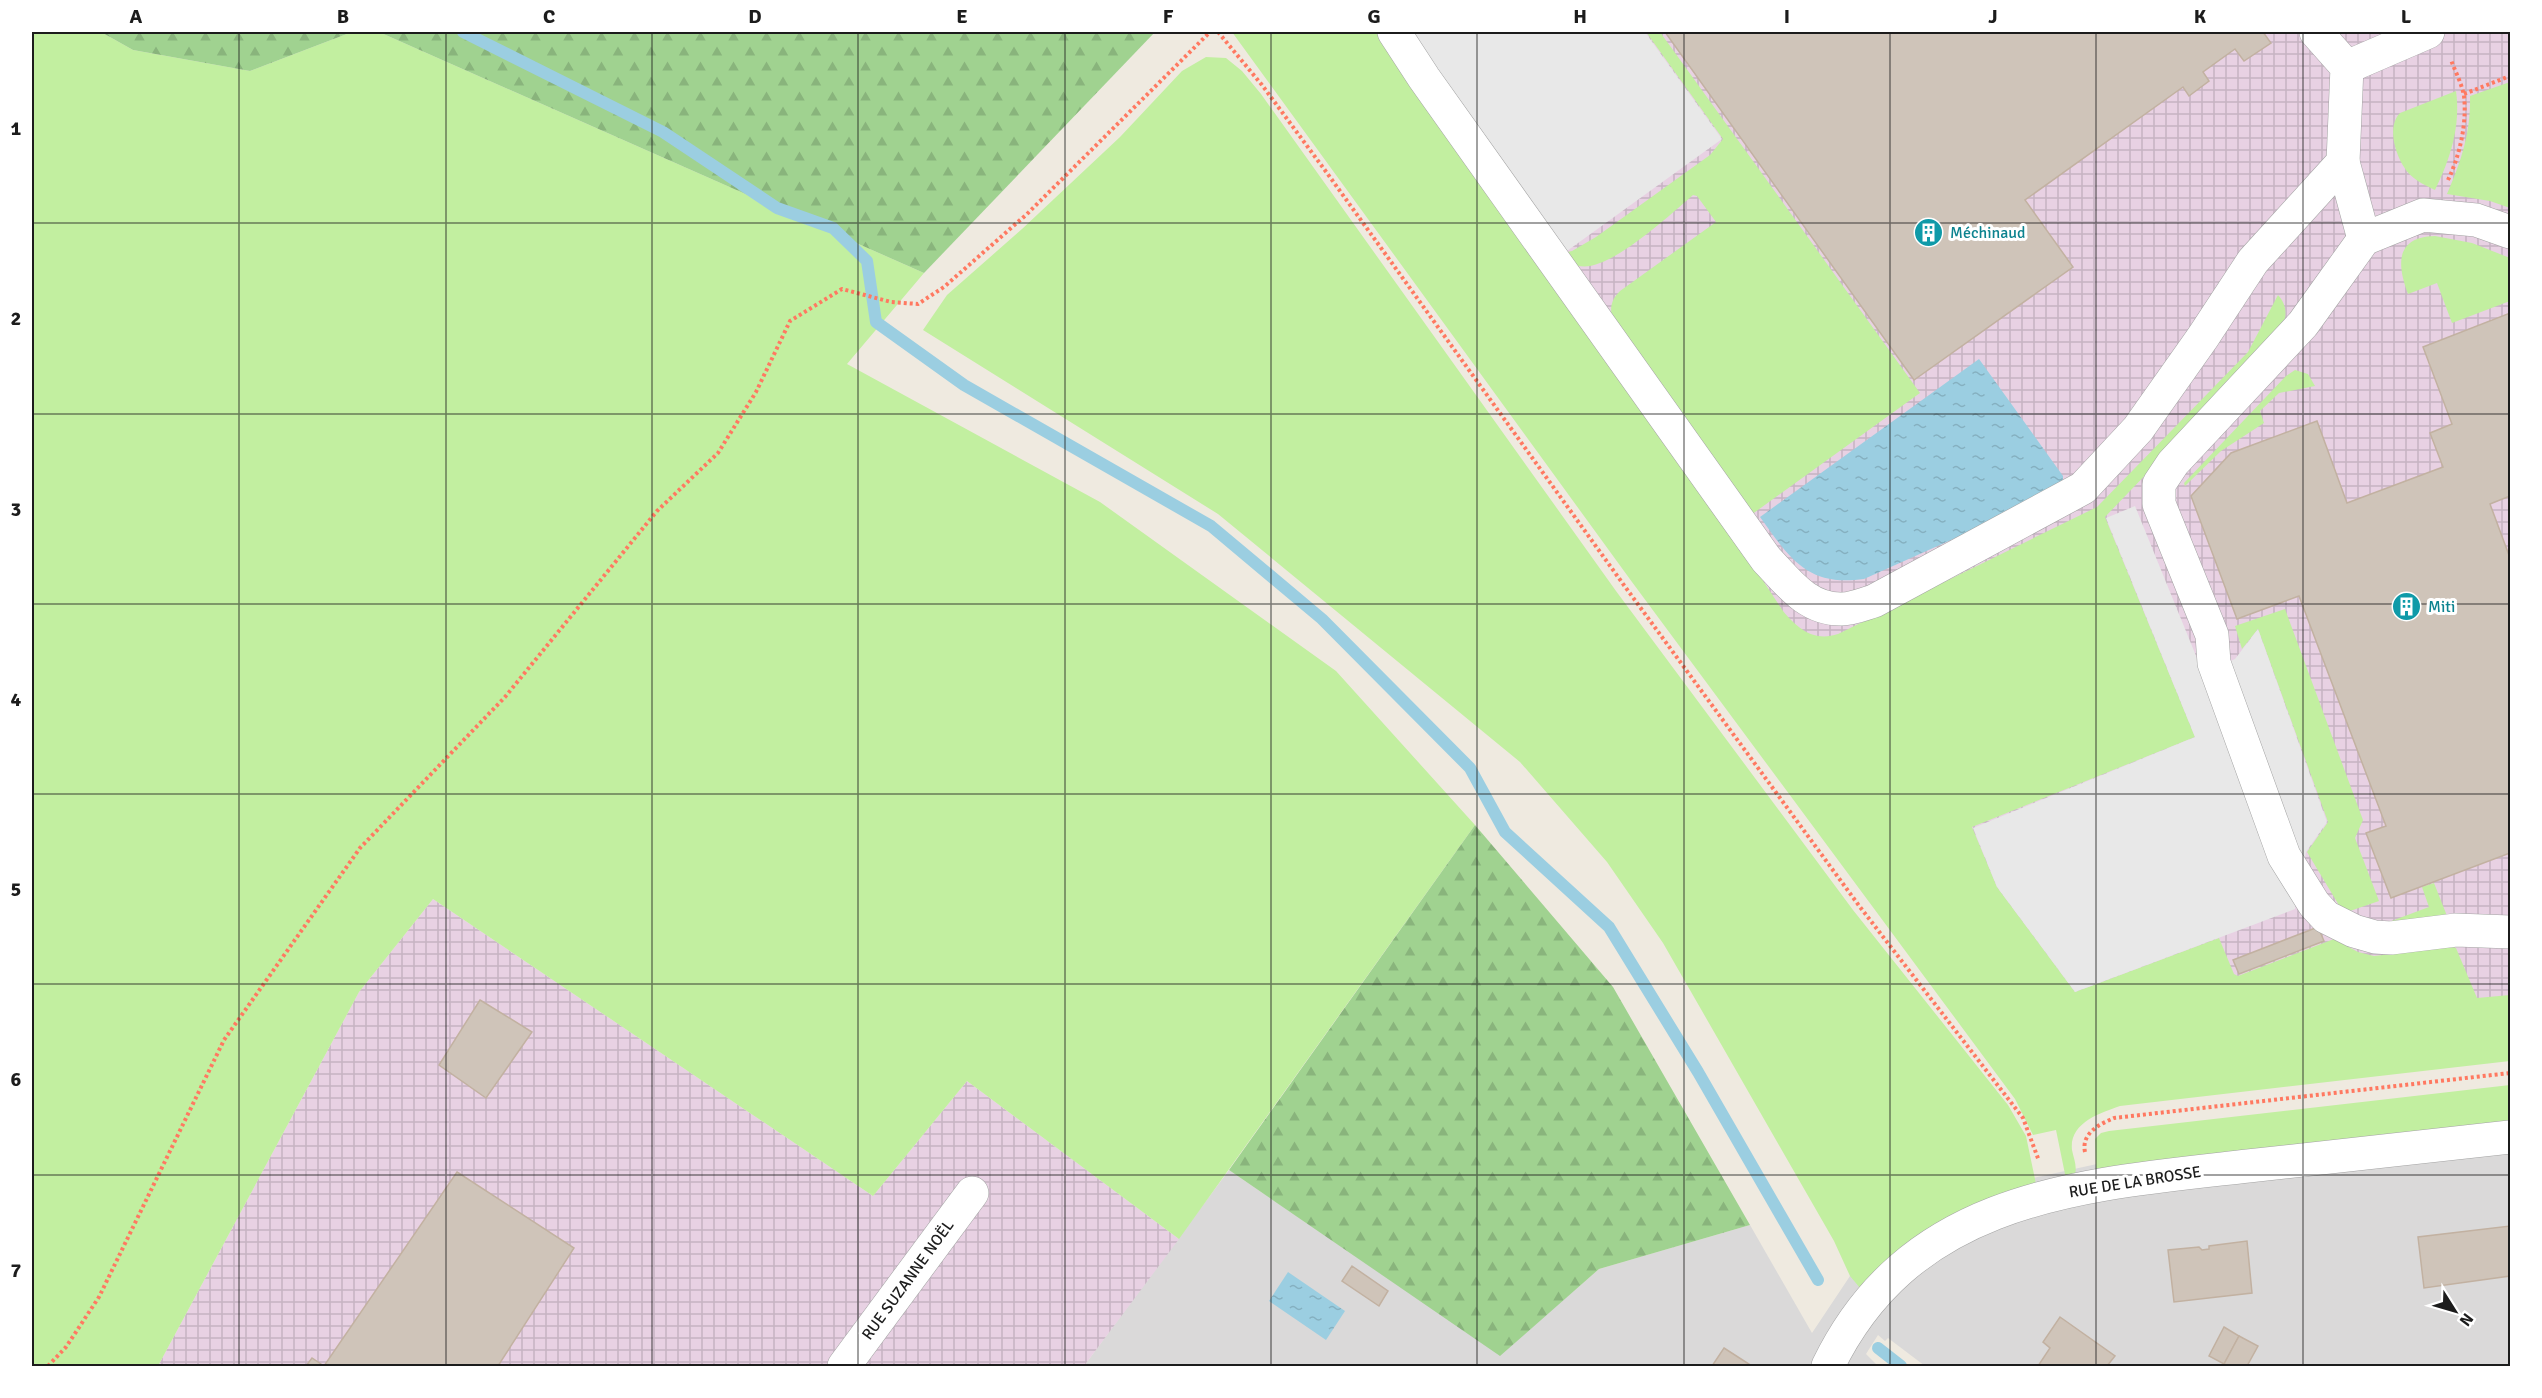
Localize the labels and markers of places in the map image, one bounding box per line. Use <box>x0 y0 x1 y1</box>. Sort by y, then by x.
building icon: Méchinaud <box>1913 217 1945 249</box>
place label: Méchinaud <box>1950 223 2026 243</box>
building icon: Miti <box>2391 591 2423 623</box>
place label: Miti <box>2428 597 2455 617</box>

